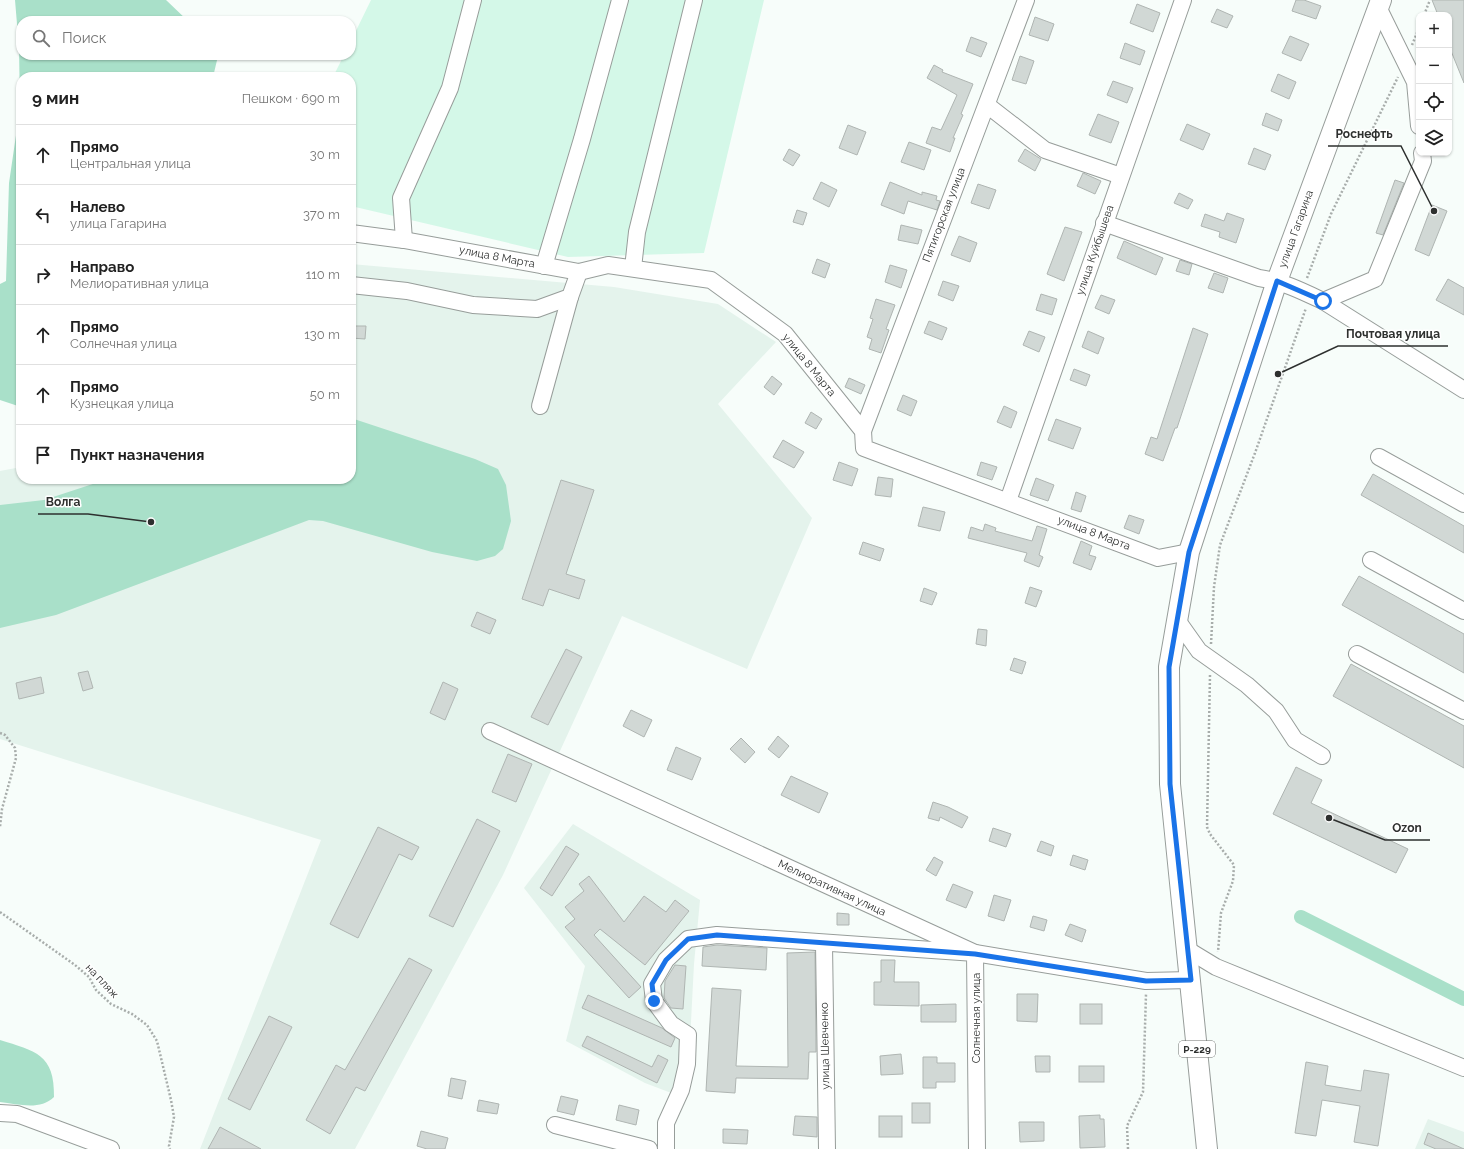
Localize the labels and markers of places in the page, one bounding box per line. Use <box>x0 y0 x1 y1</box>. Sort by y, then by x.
callout: Роснефть <box>1328 122 1401 146</box>
callout: Почтовая улица <box>1338 322 1448 346</box>
callout: Волга <box>38 490 88 514</box>
callout: Ozon <box>1385 816 1430 840</box>

